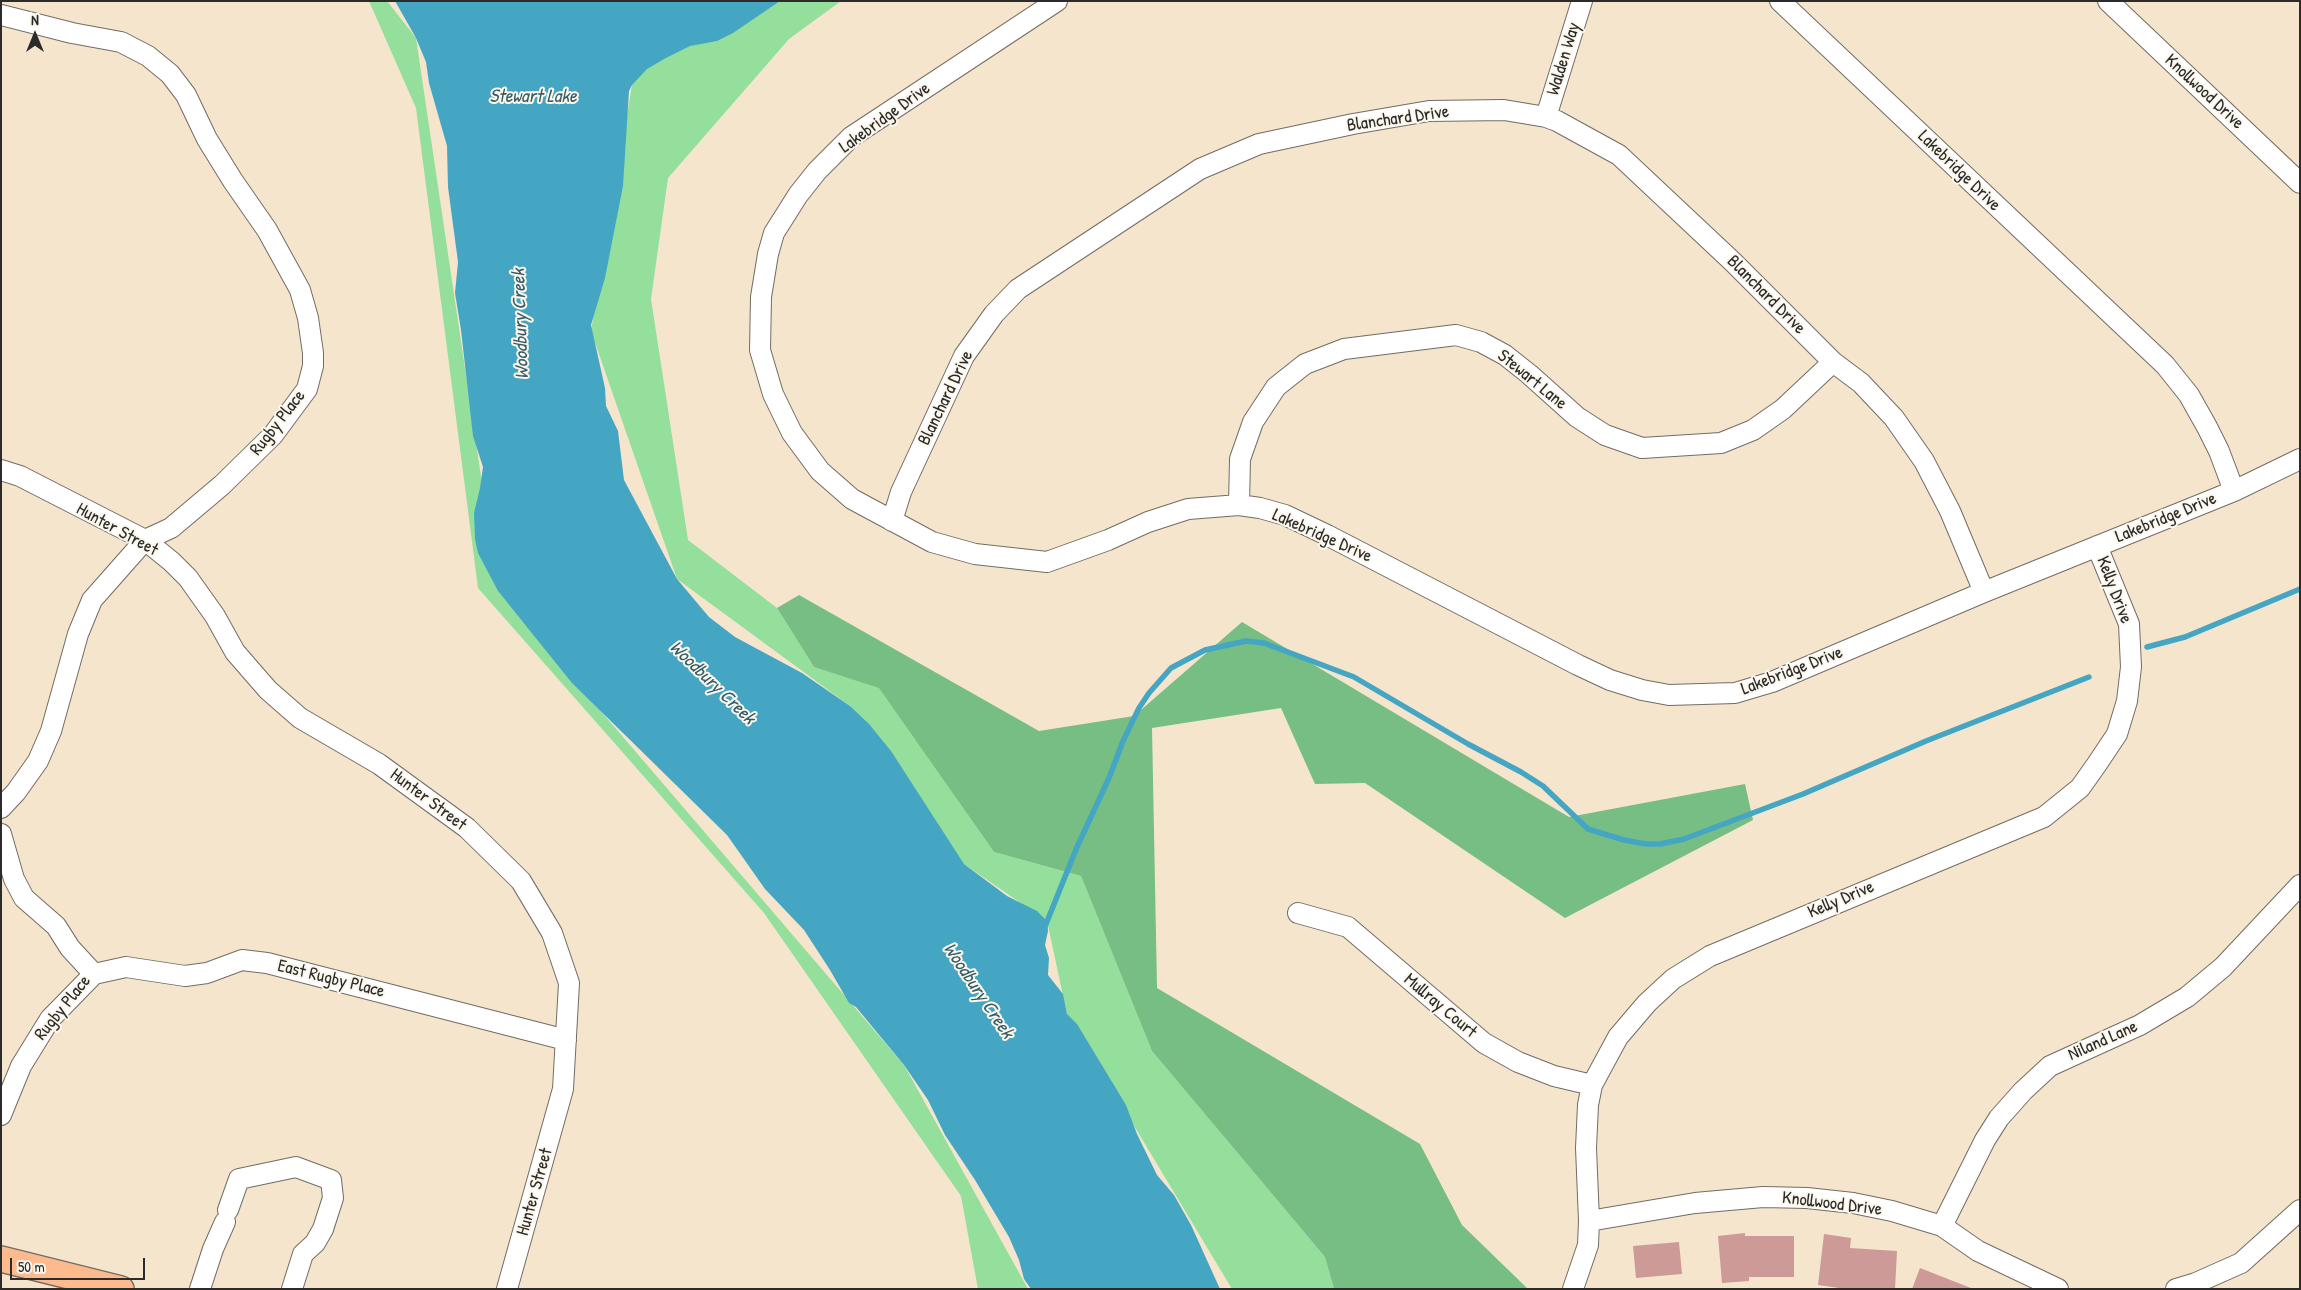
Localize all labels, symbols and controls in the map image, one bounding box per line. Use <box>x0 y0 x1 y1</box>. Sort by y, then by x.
north arrow <box>10 10 60 60</box>
text: N <box>31 10 39 29</box>
street label: Walden Way <box>1543 20 1585 98</box>
street label: Knollwood Drive <box>2160 50 2248 134</box>
street label: Lakebridge Drive <box>835 78 935 158</box>
water label: Stewart Lake <box>489 86 577 108</box>
street label: Blanchard Drive <box>1346 101 1450 137</box>
street label: Lakebridge Drive <box>1913 126 2005 216</box>
street label: Blanchard Drive <box>1722 251 1810 339</box>
water label: Woodbury Creek <box>508 268 534 380</box>
street label: Stewart Lane <box>1493 345 1571 415</box>
street label: Blanchard Drive <box>914 347 978 449</box>
street label: Rugby Place <box>246 386 310 460</box>
street label: Lakebridge Drive <box>2112 488 2220 548</box>
street label: Hunter Street <box>72 499 162 561</box>
street label: Lakebridge Drive <box>1269 504 1375 568</box>
street label: Kelly Drive <box>2091 553 2137 627</box>
water label: Woodbury Creek <box>664 636 760 730</box>
street label: Lakebridge Drive <box>1738 642 1846 700</box>
street label: Hunter Street <box>386 764 470 836</box>
street label: Kelly Drive <box>1805 876 1877 924</box>
water label: Woodbury Creek <box>938 939 1018 1043</box>
street label: East Rugby Place <box>275 955 387 1003</box>
street label: Mullray Court <box>1399 969 1481 1043</box>
street label: Rugby Place <box>30 971 96 1045</box>
street label: Niland Lane <box>2065 1016 2141 1066</box>
street label: Hunter Street <box>512 1146 558 1238</box>
street label: Knollwood Drive <box>1781 1187 1883 1221</box>
scale bar <box>12 1248 148 1280</box>
text: 50 m <box>18 1256 45 1277</box>

